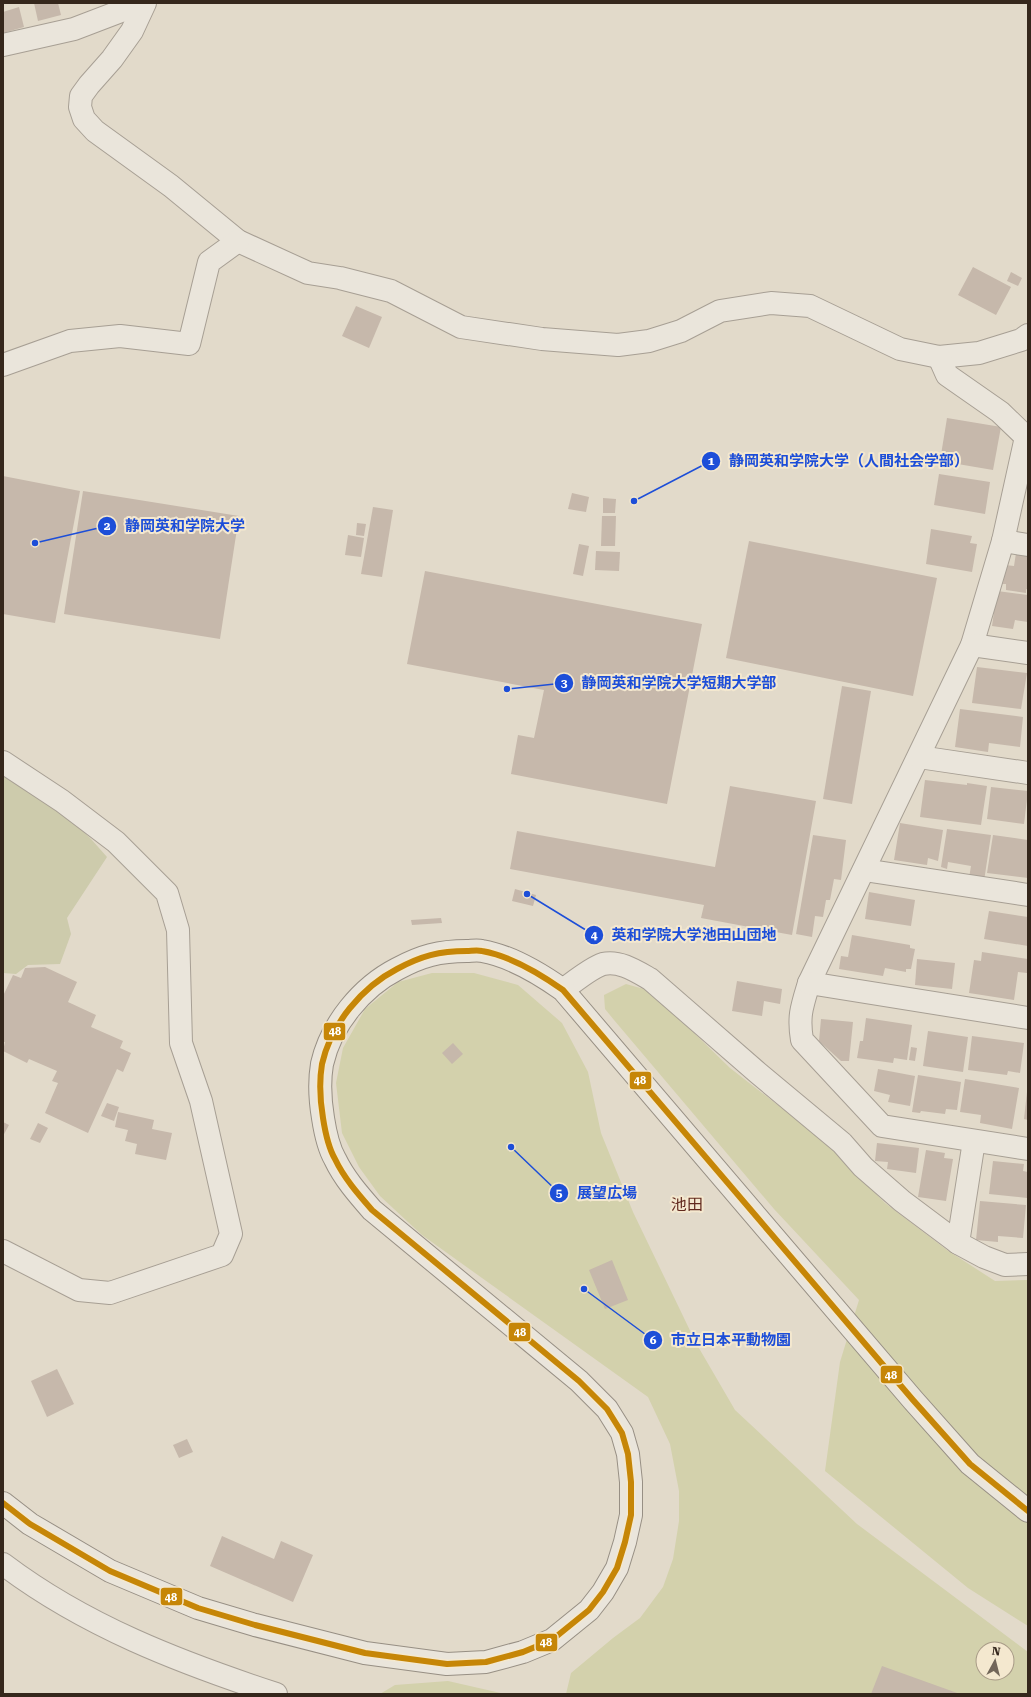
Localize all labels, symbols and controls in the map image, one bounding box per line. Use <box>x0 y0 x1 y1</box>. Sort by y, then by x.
callout: 静岡英和学院大学（人間社会学部） <box>701 447 977 474</box>
text: 静岡英和学院大学（人間社会学部） <box>729 452 969 470</box>
text: 1 <box>708 454 715 468</box>
callout: 静岡英和学院大学 <box>97 512 253 539</box>
text: 静岡英和学院大学 <box>125 517 245 535</box>
text: 2 <box>104 519 111 533</box>
callout: 静岡英和学院大学短期大学部 <box>554 670 785 697</box>
text: 静岡英和学院大学短期大学部 <box>581 674 777 692</box>
text: 3 <box>561 676 568 690</box>
callout: 英和学院大学池田山団地 <box>584 921 785 948</box>
text: 英和学院大学池田山団地 <box>611 926 777 944</box>
text: 4 <box>591 928 598 942</box>
line badge: 48 <box>323 1022 346 1041</box>
text: 48 <box>329 1025 341 1038</box>
line badge: 48 <box>629 1071 652 1090</box>
text: 48 <box>634 1074 646 1087</box>
callout: 展望広場 <box>549 1180 645 1207</box>
text: 展望広場 <box>577 1184 637 1202</box>
text: 5 <box>556 1186 563 1200</box>
district label: 池田 <box>671 1195 703 1214</box>
line badge: 48 <box>508 1322 531 1342</box>
text: 48 <box>514 1326 526 1339</box>
callout: 市立日本平動物園 <box>643 1327 799 1354</box>
text: 市立日本平動物園 <box>671 1331 791 1349</box>
text: 6 <box>650 1333 657 1347</box>
line badge: 48 <box>880 1365 903 1384</box>
text: 48 <box>885 1369 897 1382</box>
line badge: 48 <box>160 1587 183 1606</box>
text: 48 <box>165 1591 177 1604</box>
line badge: 48 <box>535 1633 558 1652</box>
text: 48 <box>540 1636 552 1649</box>
north arrow <box>975 1641 1015 1681</box>
text: N <box>991 1645 1002 1659</box>

